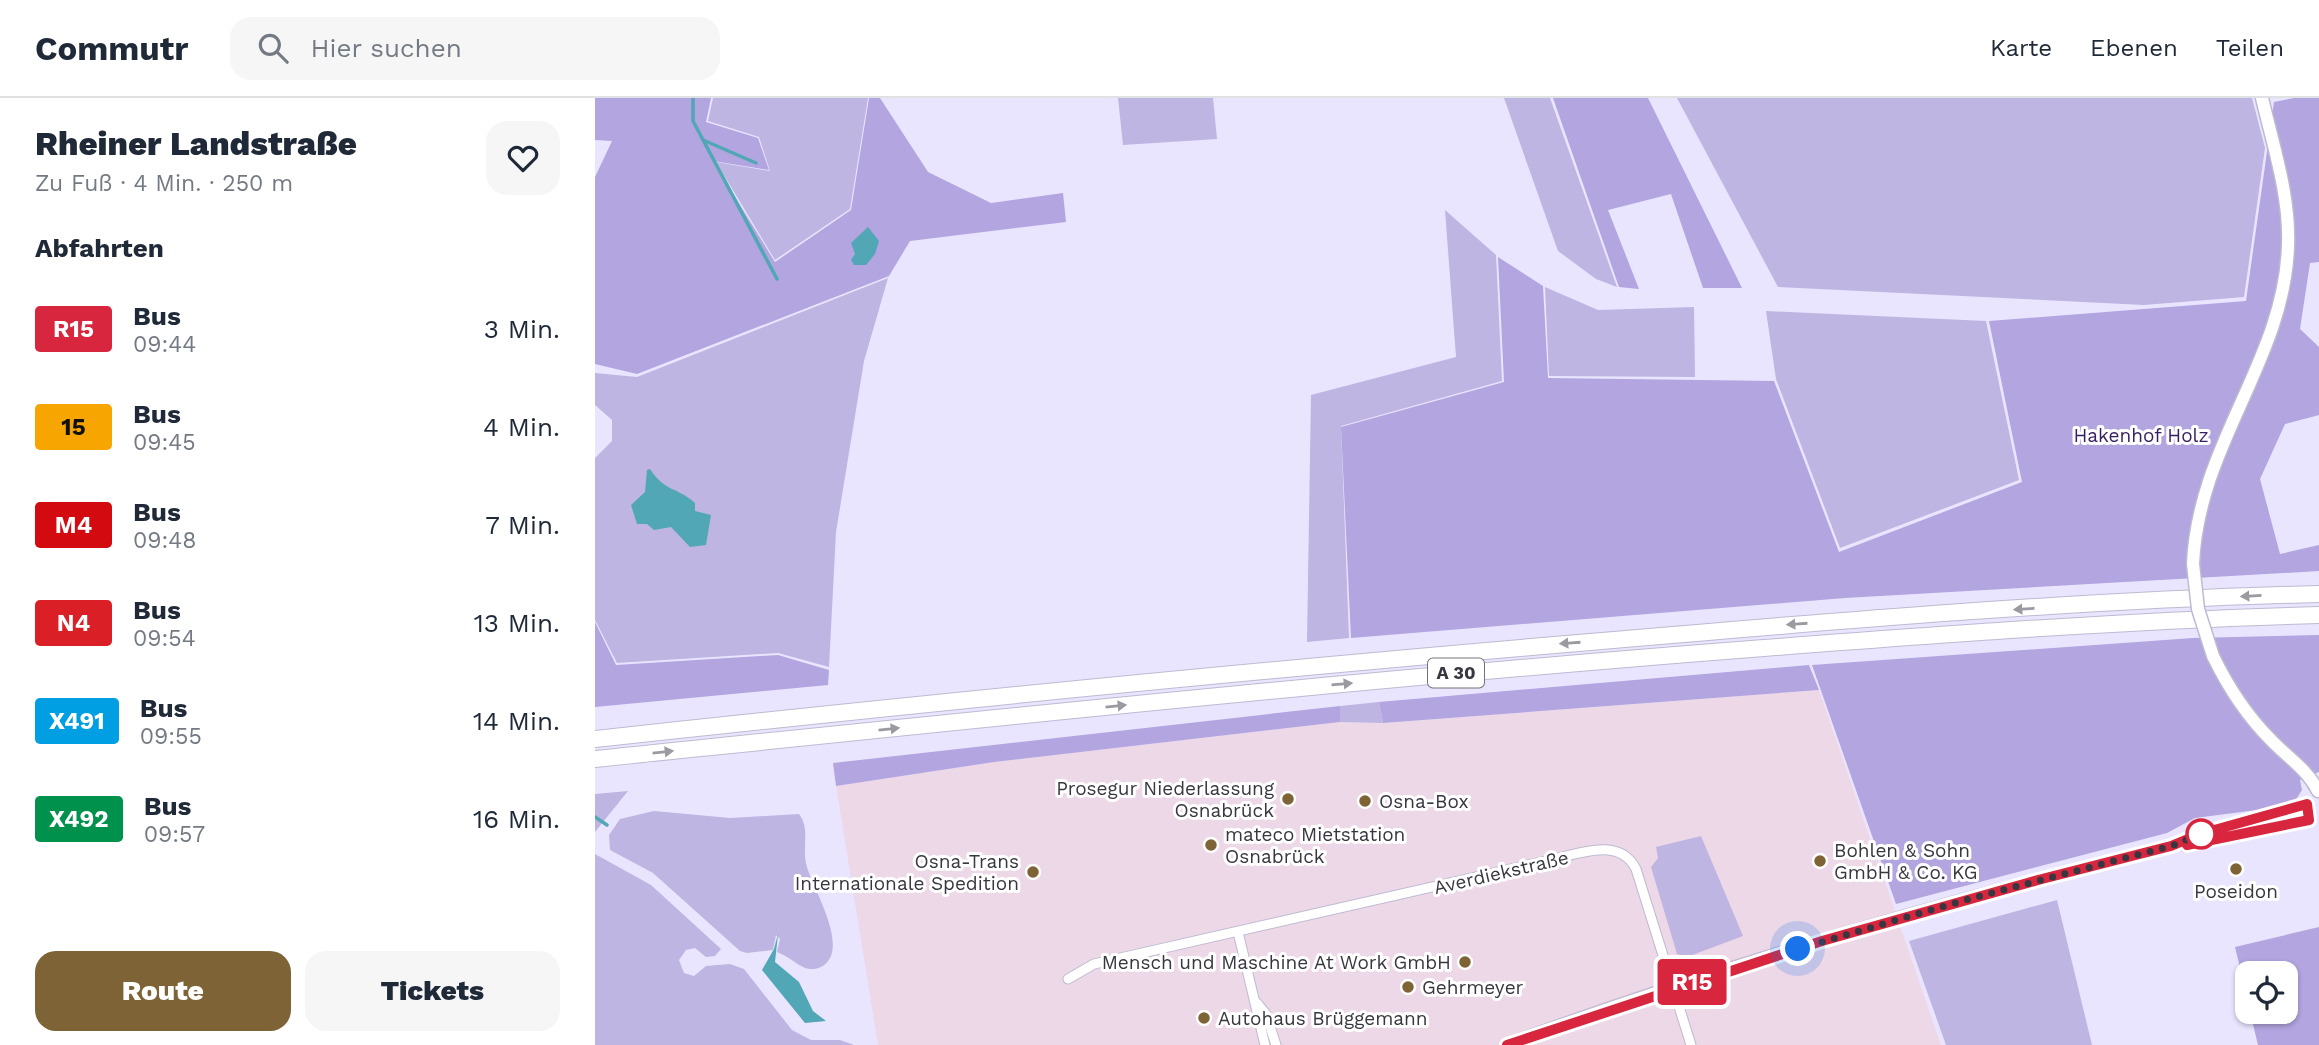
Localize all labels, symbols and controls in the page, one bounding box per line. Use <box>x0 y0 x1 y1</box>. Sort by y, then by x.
search box <box>230 17 720 80</box>
text: Commutr <box>35 29 188 68</box>
icon: search <box>254 29 292 67</box>
text: Hier suchen <box>310 33 462 63</box>
text: Karte <box>1990 34 2052 62</box>
text: Ebenen <box>2090 34 2178 62</box>
text: Teilen <box>2216 34 2284 62</box>
button: heart <box>486 121 560 195</box>
text: Rheiner Landstraße <box>35 124 357 163</box>
text: Zu Fuß · 4 Min. · 250 m <box>35 170 293 197</box>
text: Abfahrten <box>35 233 164 263</box>
text: Bus <box>133 301 181 331</box>
text: 3 Min. <box>484 314 560 344</box>
text: R15 <box>53 315 94 343</box>
text: 09:44 <box>133 331 196 358</box>
text: Bus <box>133 399 181 429</box>
text: 4 Min. <box>483 412 560 442</box>
text: 15 <box>61 413 86 441</box>
park label: Hakenhof Holz <box>2073 424 2209 447</box>
text: 09:45 <box>133 429 196 456</box>
text: Bus <box>133 497 181 527</box>
text: 7 Min. <box>485 510 560 540</box>
text: M4 <box>55 511 92 539</box>
text: 09:48 <box>133 527 197 554</box>
one-way arrow <box>2240 591 2262 602</box>
text: Bus <box>133 595 181 625</box>
one-way arrow <box>2012 604 2034 615</box>
text: 13 Min. <box>474 608 560 638</box>
text: N4 <box>57 609 90 637</box>
one-way arrow <box>1785 619 1807 630</box>
text: 09:54 <box>133 625 196 652</box>
one-way arrow <box>1559 638 1581 649</box>
road number: A 30 <box>1428 658 1484 688</box>
one-way arrow <box>1331 678 1353 689</box>
text: Bus <box>140 693 187 723</box>
one-way arrow <box>1105 700 1127 711</box>
text: 14 Min. <box>473 706 560 736</box>
text: X491 <box>49 707 105 735</box>
text: 09:55 <box>140 723 202 750</box>
one-way arrow <box>878 723 900 734</box>
one-way arrow <box>652 746 674 757</box>
place label: Prosegur Niederlassung Osnabrück <box>1056 777 1275 822</box>
place label: Osna-Box <box>1379 790 1469 813</box>
text: Bus <box>144 791 191 821</box>
marker: Prosegur Niederlassung Osnabrück <box>1280 791 1296 807</box>
marker: Osna-Box <box>1357 793 1373 809</box>
text: 16 Min. <box>473 804 560 834</box>
text: X492 <box>49 805 109 833</box>
unlabelled marker <box>2186 819 2216 849</box>
text: 09:57 <box>144 821 205 848</box>
place label: mateco Mietstation Osnabrück <box>1225 823 1405 868</box>
marker: mateco Mietstation Osnabrück <box>1203 837 1219 853</box>
place label: Bohlen & Sohn GmbH & Co. KG <box>1834 839 1978 884</box>
street label: Averdiekstraße <box>1431 846 1571 899</box>
place label: Osna-Trans Internationale Spedition <box>795 850 1019 895</box>
marker: Bohlen & Sohn GmbH & Co. KG <box>1812 853 1828 869</box>
marker: Poseidon <box>2228 861 2244 877</box>
marker: Osna-Trans Internationale Spedition <box>1025 864 1041 880</box>
place label: Poseidon <box>2194 880 2278 903</box>
your location <box>1780 931 1815 966</box>
button: Route <box>35 951 291 1031</box>
button: Tickets <box>305 951 560 1031</box>
place label: Mensch und Maschine At Work GmbH <box>1102 951 1451 974</box>
marker: Mensch und Maschine At Work GmbH <box>1457 954 1473 970</box>
line badge: R15 <box>1652 959 1732 1005</box>
map controls <box>2235 961 2298 1024</box>
button: locate <box>2235 961 2298 1024</box>
text: R15 <box>1672 968 1712 996</box>
place label: Gehrmeyer <box>1422 976 1524 999</box>
marker: Gehrmeyer <box>1400 979 1416 995</box>
place label: Autohaus Brüggemann <box>1218 1007 1428 1030</box>
marker: Autohaus Brüggemann <box>1196 1010 1212 1026</box>

